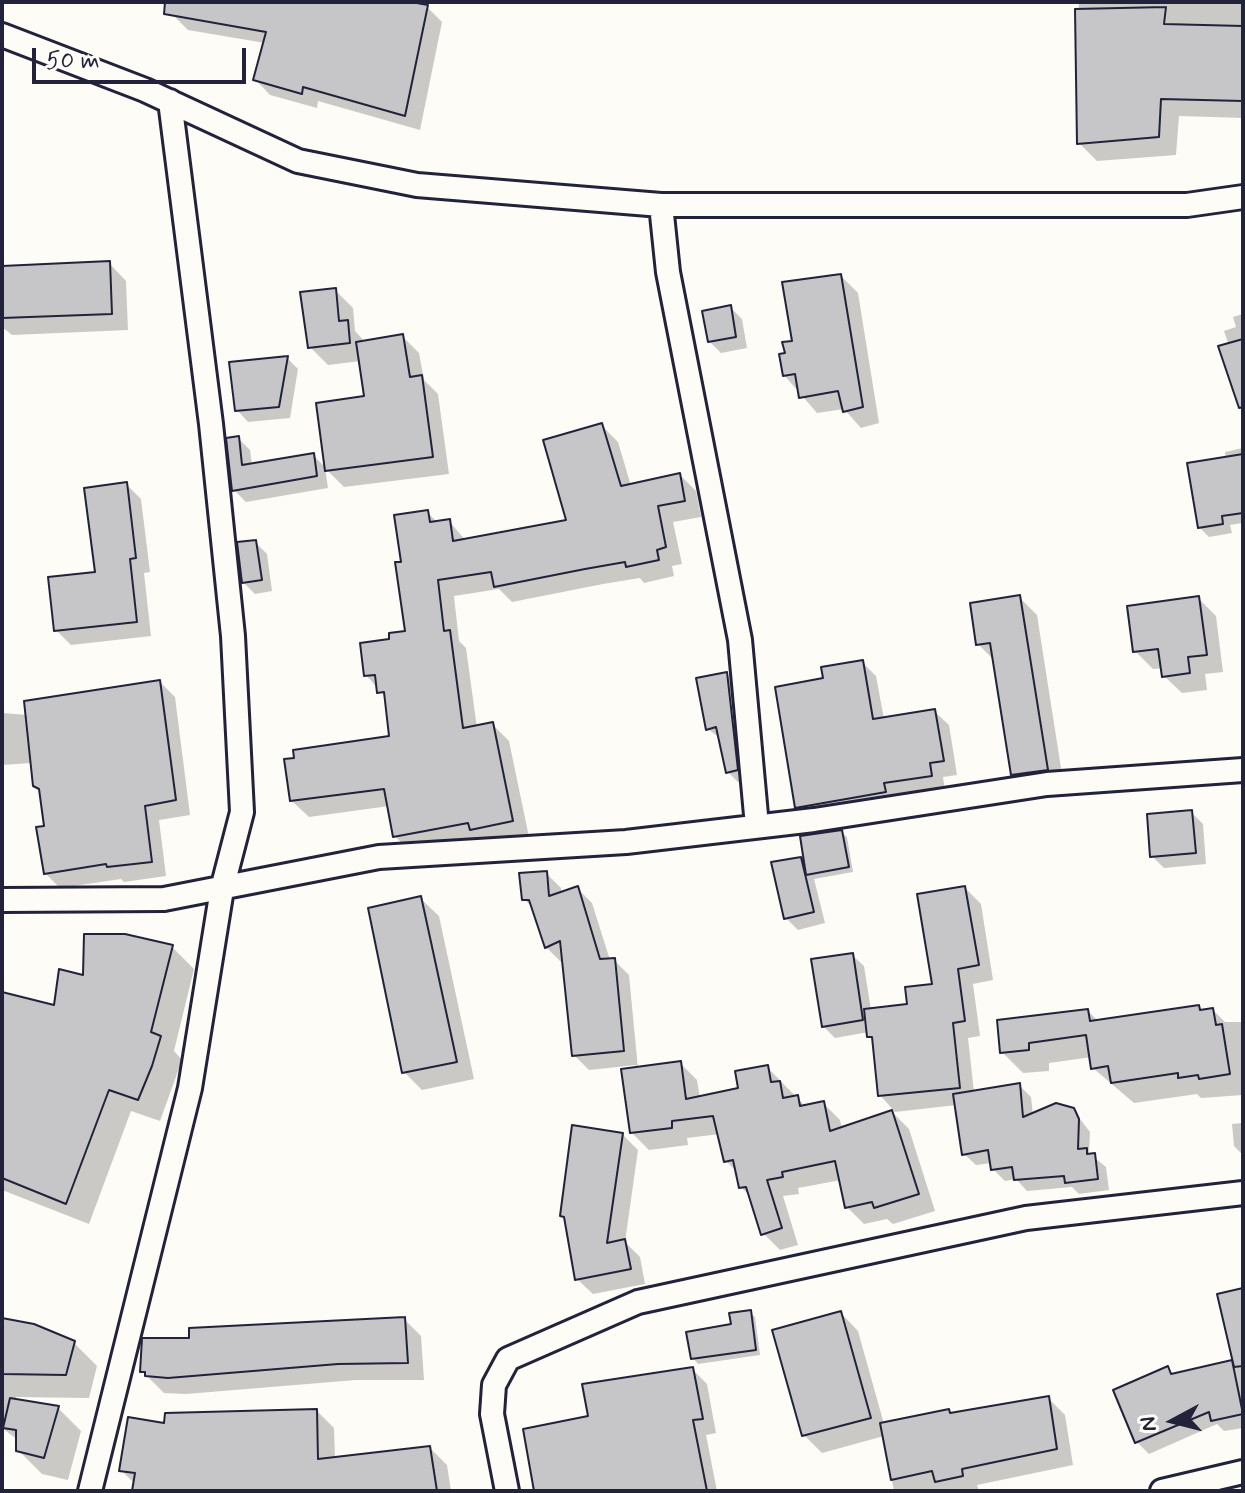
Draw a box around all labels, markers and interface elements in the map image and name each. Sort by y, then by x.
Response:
scale bar [36,32,250,82]
text: 50 m [46,46,100,77]
north arrow [1133,1381,1213,1461]
text: N [1134,1415,1164,1433]

